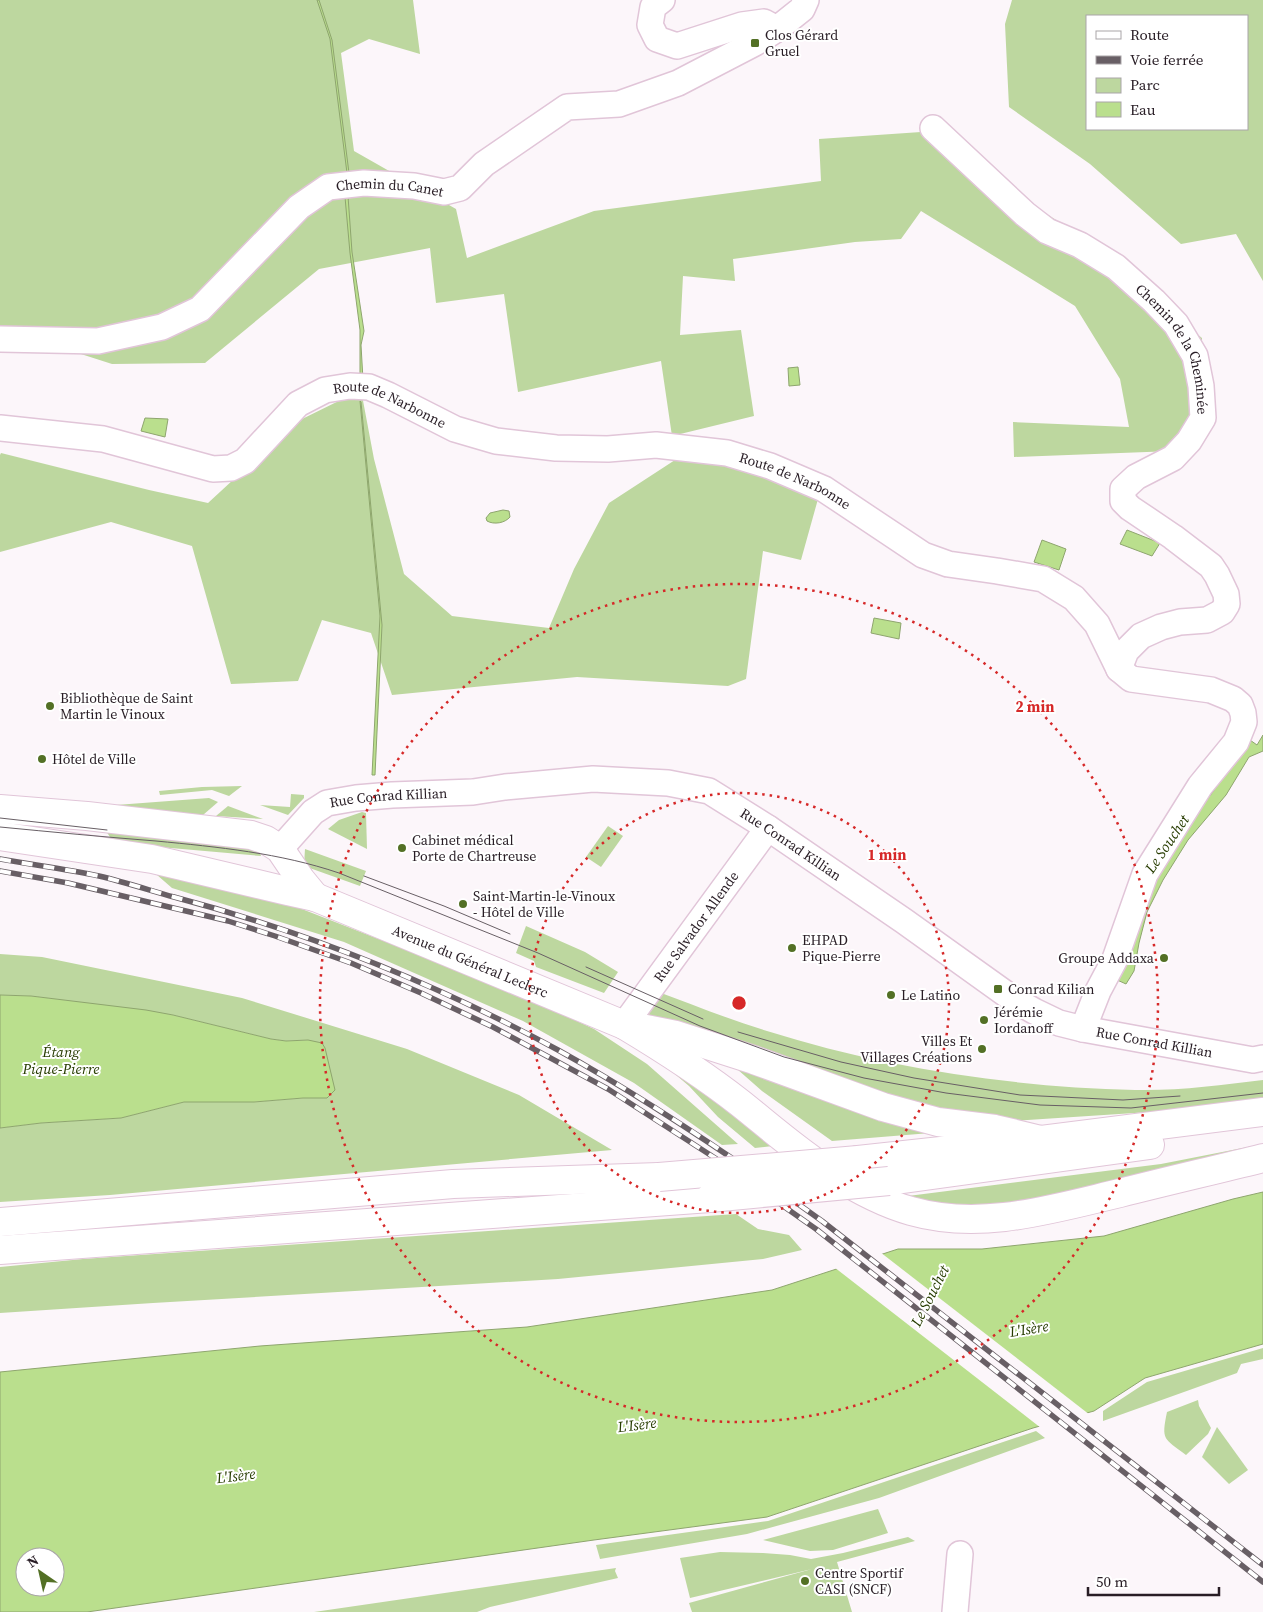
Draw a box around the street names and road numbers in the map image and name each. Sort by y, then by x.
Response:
street label: Chemin du Canet [335,173,446,202]
street label: Chemin de la Cheminée [1131,279,1213,415]
street label: Route de Narbonne [331,376,450,433]
street label: Route de Narbonne [737,447,855,514]
street label: Rue Conrad Killian [328,783,448,812]
street label: Rue Conrad Killian [736,803,846,886]
street label: Rue Salvador Allende [649,867,743,986]
street label: Avenue du Général Leclerc [389,920,551,1003]
street label: Rue Conrad Killian [1094,1022,1215,1063]

